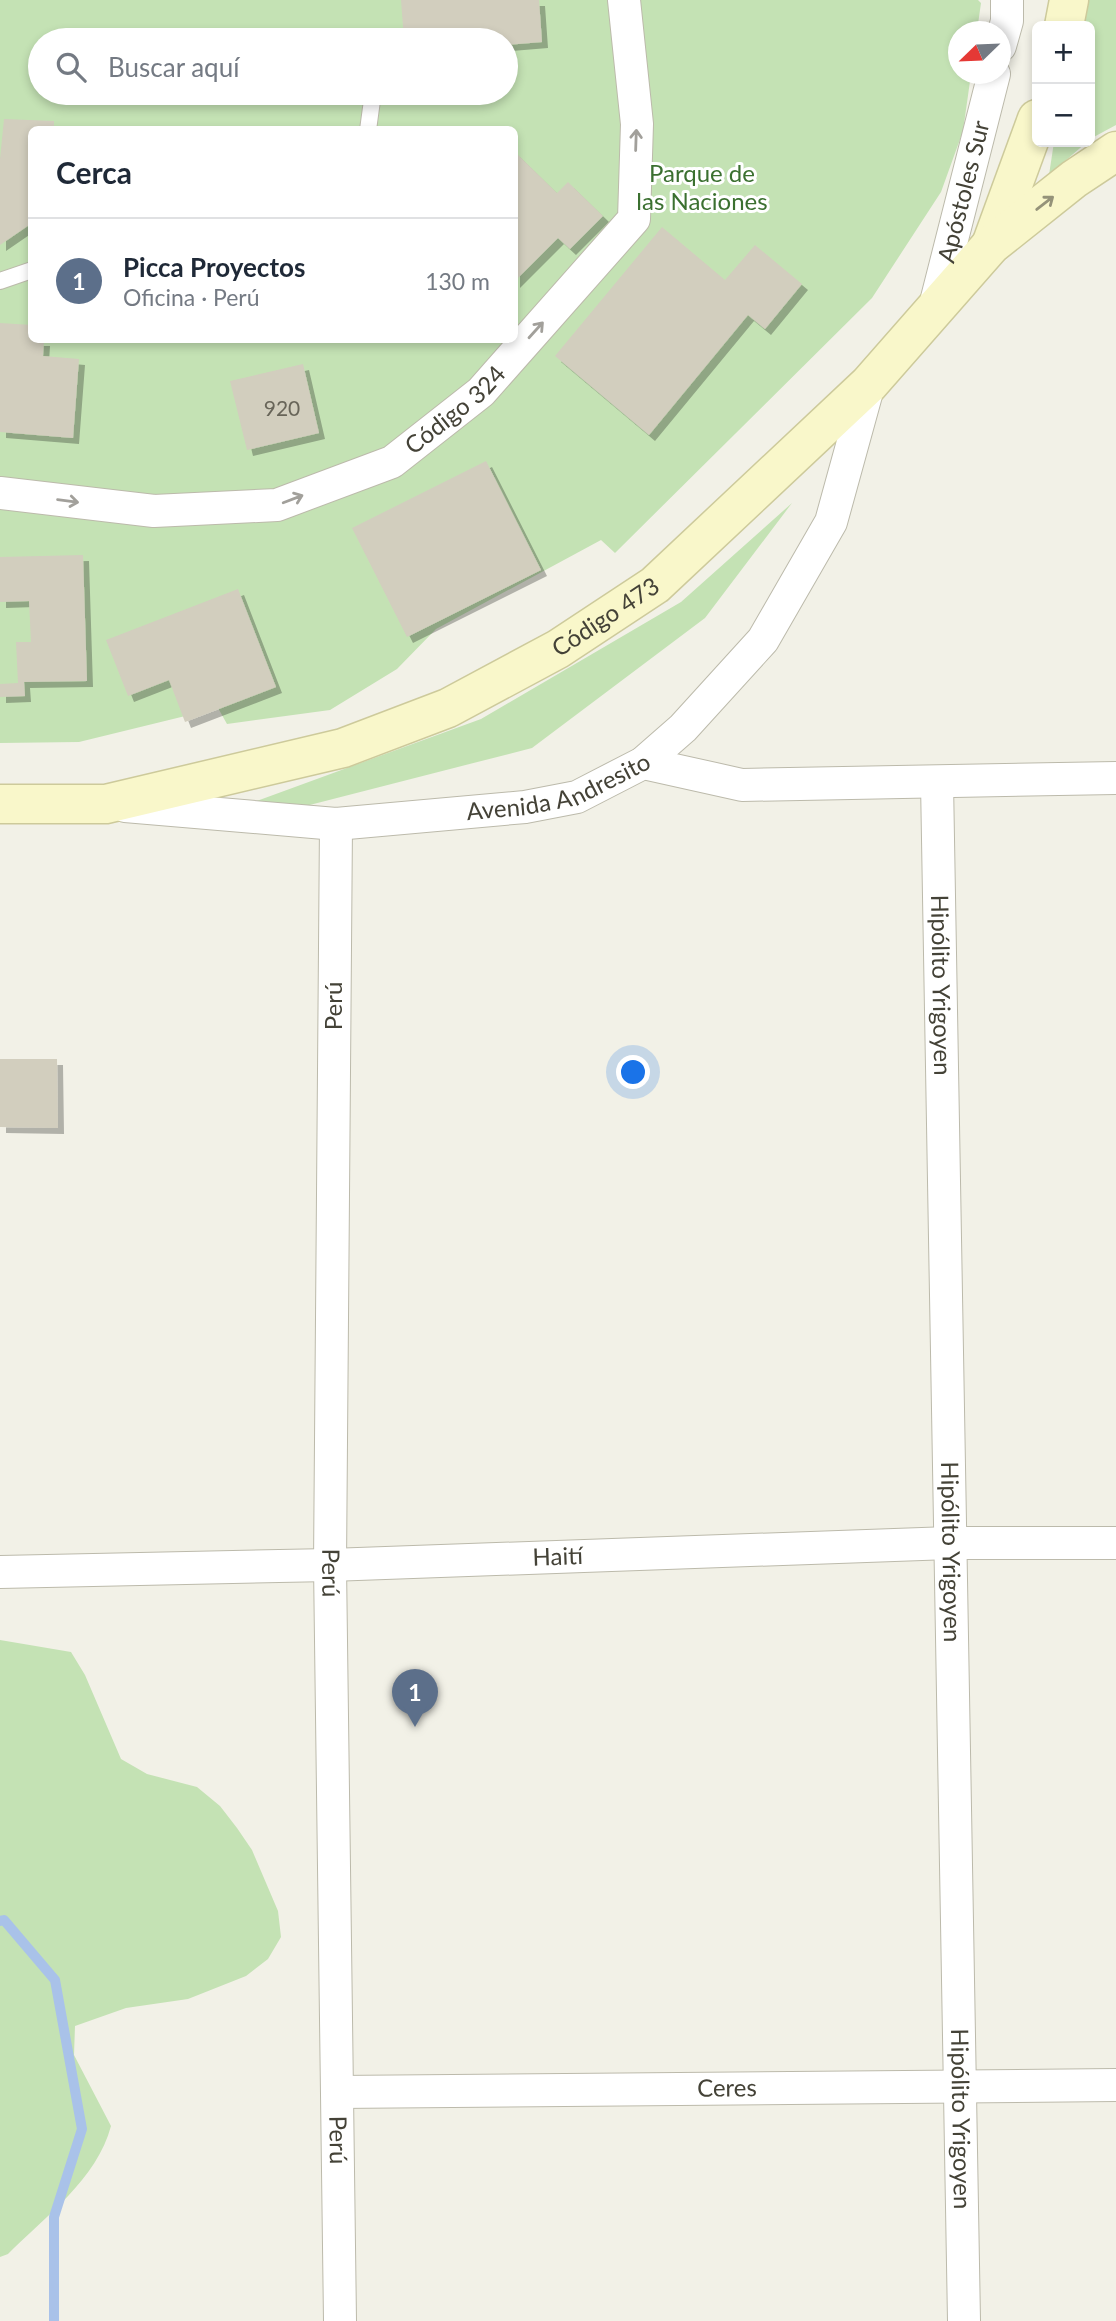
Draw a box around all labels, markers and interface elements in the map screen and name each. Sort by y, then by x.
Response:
north arrow [948,21,1011,84]
map controls [1032,21,1095,147]
button: + [1032,21,1095,84]
search box [28,28,518,105]
icon: search [52,48,90,86]
text: Buscar aquí [108,51,239,83]
button: − [1032,84,1095,147]
street label: Apóstoles Sur [931,117,995,266]
one-way arrow [630,129,643,152]
text: Cerca [56,154,132,190]
park label: Parque de las Naciones [636,158,768,215]
one-way arrow [1035,195,1053,210]
text: Picca Proyectos [123,251,305,283]
text: 1 [72,267,86,295]
text: 130 m [425,267,490,295]
text: Oficina · Perú [123,283,260,311]
one-way arrow [528,321,544,339]
street label: Código 324 [398,359,511,459]
house number: 920 [264,395,300,420]
one-way arrow [282,492,304,504]
one-way arrow [56,494,79,507]
street label: Código 473 [546,570,664,662]
street label: Avenida Andresito [465,746,655,825]
street label: Hipólito Yrigoyen [926,894,958,1076]
street label: Perú [318,982,347,1030]
your location [616,1055,650,1089]
street label: Hipólito Yrigoyen [936,1461,968,1643]
street label: Haití [532,1540,585,1571]
street label: Perú [317,1549,346,1597]
pin: 1 [392,1669,438,1727]
street label: Hipólito Yrigoyen [946,2028,978,2209]
street label: Ceres [697,2072,757,2102]
street label: Perú [324,2115,354,2164]

